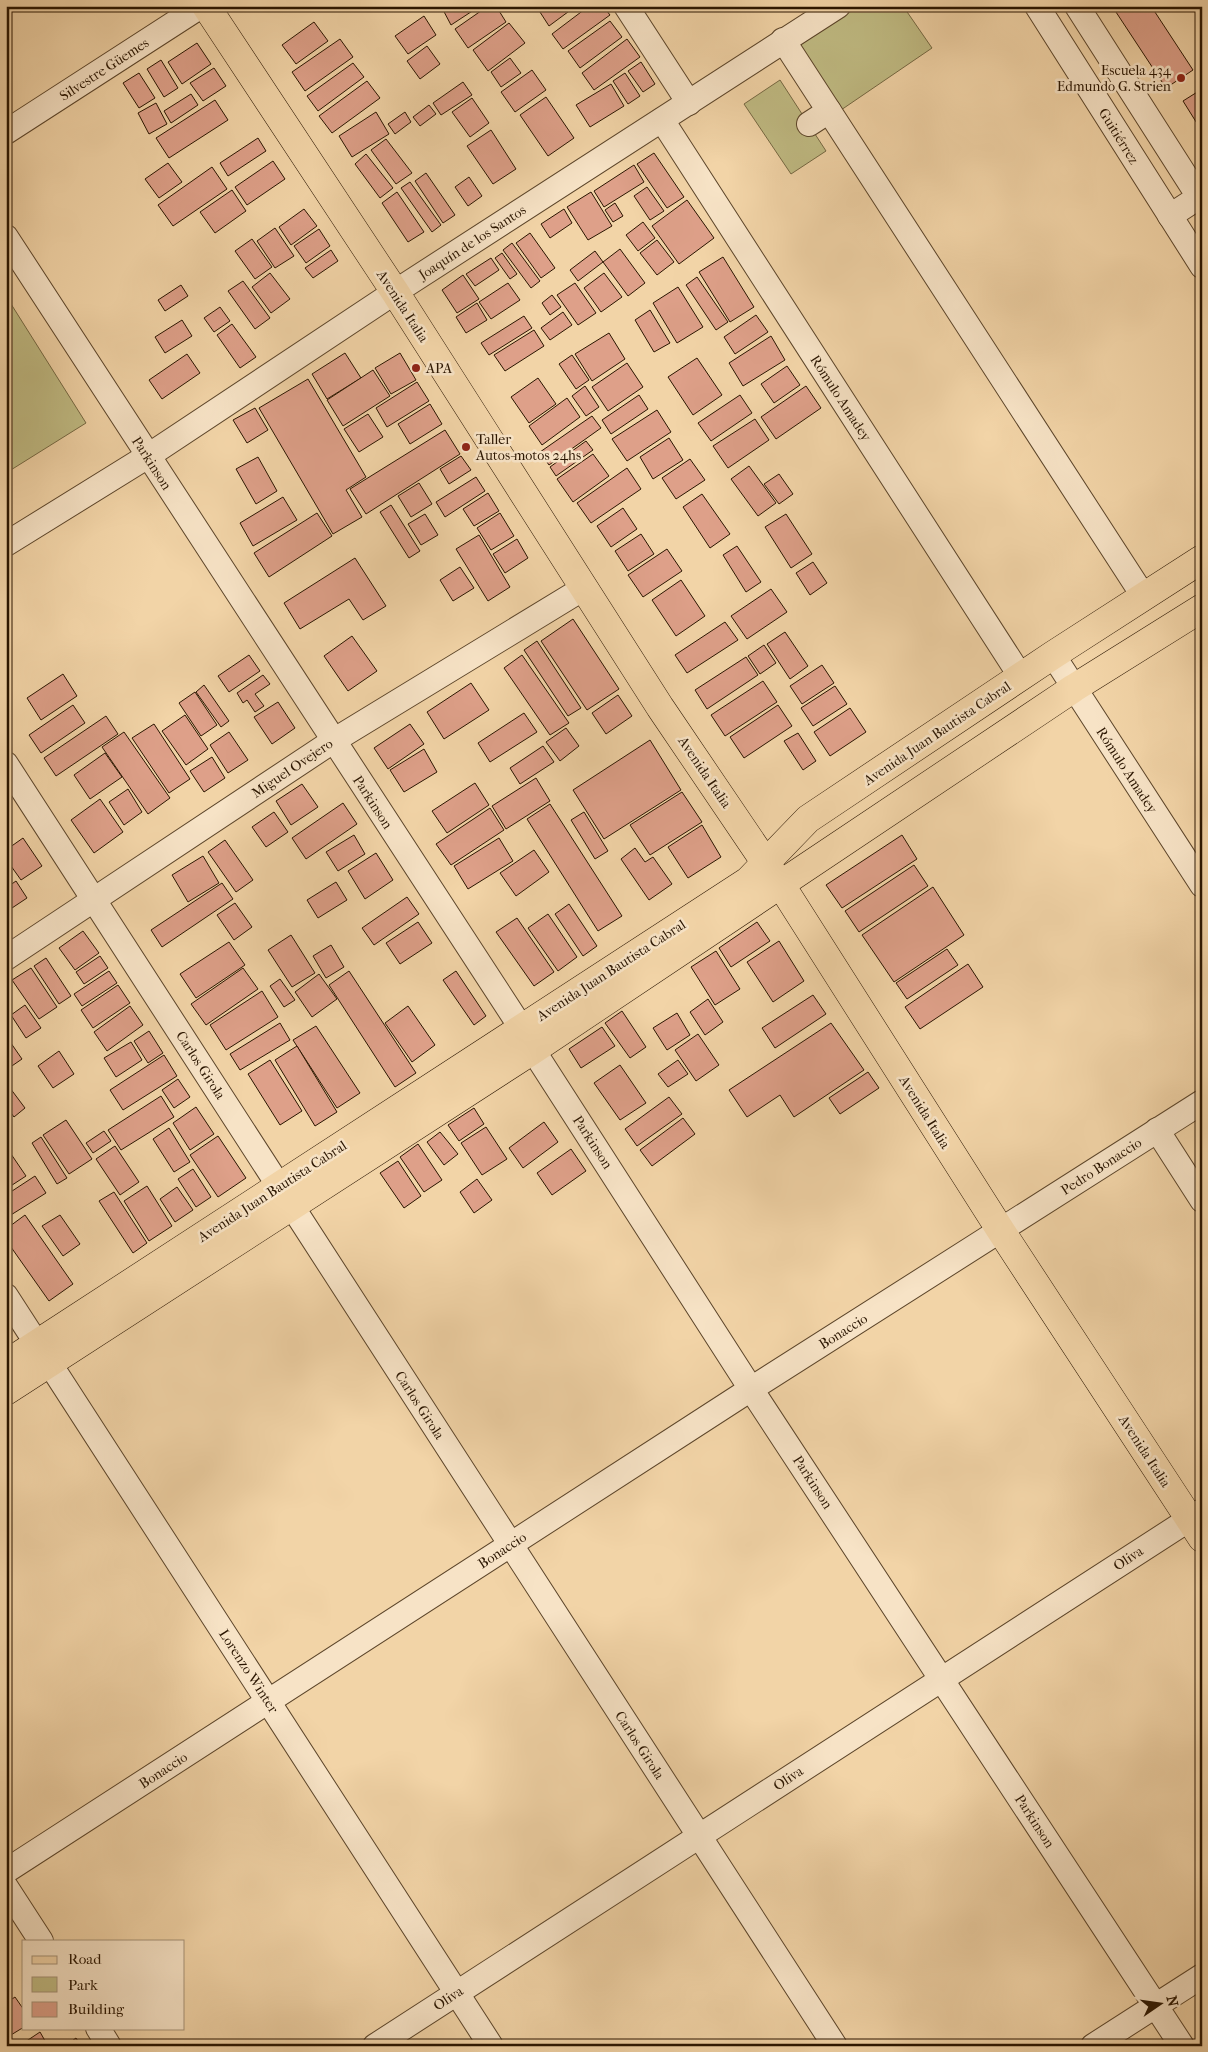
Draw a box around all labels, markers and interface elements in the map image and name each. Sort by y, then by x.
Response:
street label: Silvestre Güemes [56,34,152,105]
place label: Escuela 434 Edmundo G. Strien [1057,62,1172,95]
marker: Escuela 434 Edmundo G. Strien [1175,72,1187,84]
street label: Guitiérrez [1095,105,1142,167]
street label: Joaquín de los Santos [415,201,529,284]
street label: Avenida Italia [372,266,433,346]
street label: Rómulo Amadey [806,352,875,445]
place label: APA [425,360,453,377]
marker: APA [410,362,422,374]
place label: Taller Autos-motos 24hs [475,431,581,464]
street label: Parkinson [128,433,175,493]
marker: Taller Autos-motos 24hs [460,441,472,453]
street label: Avenida Juan Bautista Cabral [860,678,1014,790]
street label: Rómulo Amadey [1092,724,1161,817]
street label: Avenida Italia [674,732,735,812]
street label: Miguel Ovejero [248,735,336,802]
street label: Parkinson [349,772,396,832]
street label: Avenida Juan Bautista Cabral [533,916,689,1025]
street label: Carlos Girola [172,1028,229,1103]
street label: Avenida Italia [895,1072,954,1152]
street label: Parkinson [569,1112,616,1172]
street label: Pedro Bonaccio [1058,1134,1145,1199]
street label: Avenida Juan Bautista Cabral [194,1137,350,1246]
street label: Bonaccio [816,1310,871,1353]
street label: Carlos Girola [391,1368,448,1443]
street label: Avenida Italia [1114,1411,1175,1491]
street label: Parkinson [789,1452,836,1512]
street label: Bonaccio [475,1529,530,1572]
street label: Oliva [1110,1542,1147,1574]
street label: Lorenzo Winter [215,1626,282,1716]
street label: Carlos Girola [611,1708,668,1783]
street label: Bonaccio [136,1749,191,1792]
street label: Oliva [770,1762,807,1794]
street label: Parkinson [1011,1791,1058,1851]
legend [22,1940,185,2030]
text: Road [68,1950,102,1968]
text: Park [68,1976,98,1994]
north arrow [1136,1980,1186,2030]
street label: Oliva [430,1982,467,2014]
text: N [1163,1994,1182,2009]
text: Building [68,2000,125,2018]

